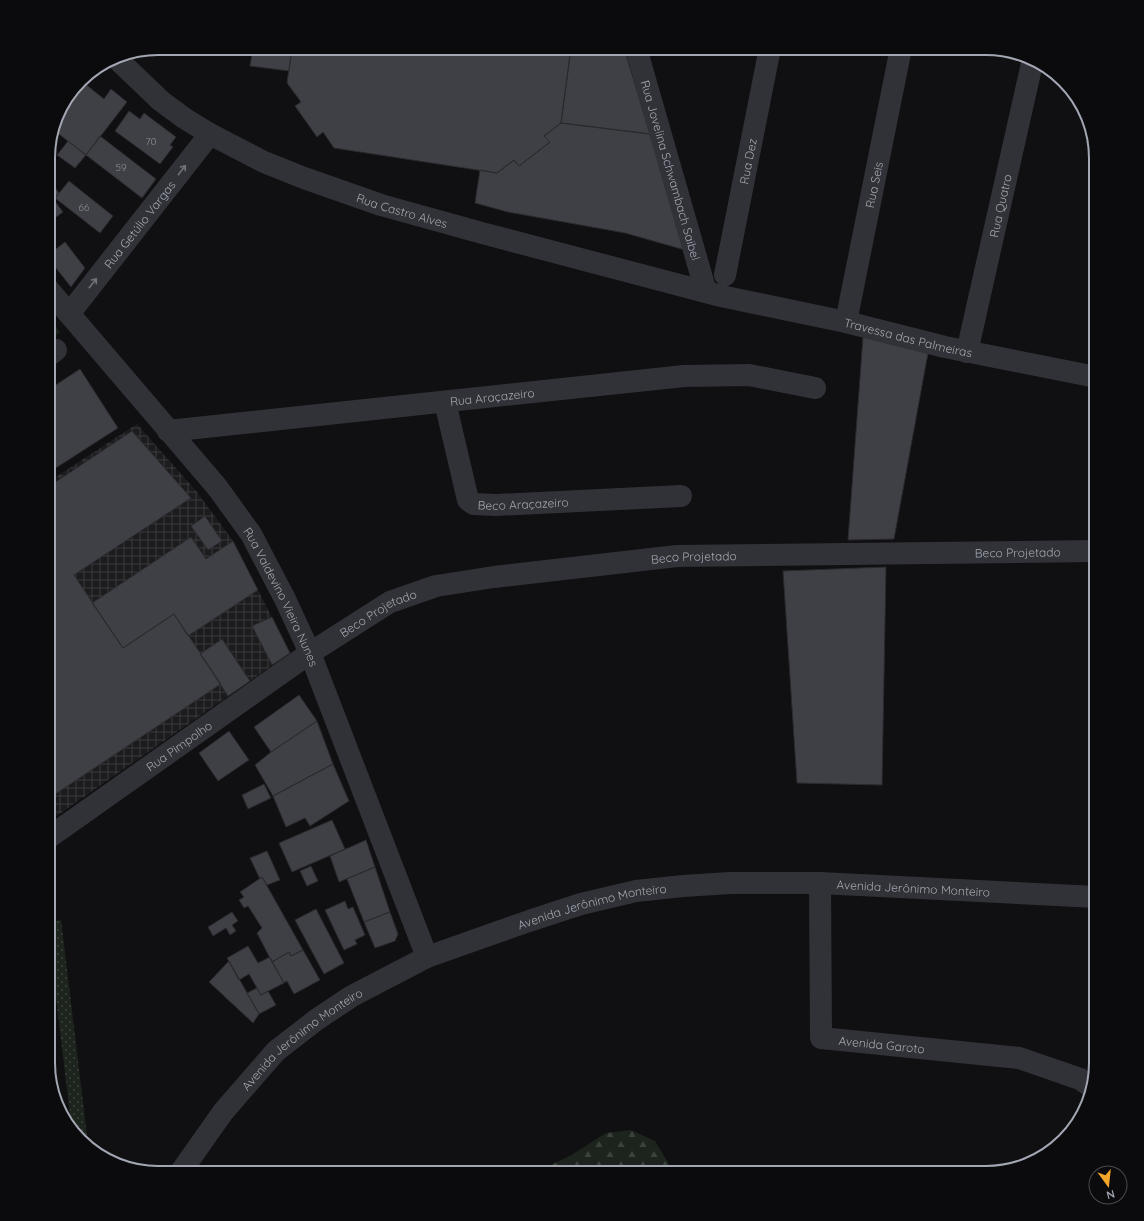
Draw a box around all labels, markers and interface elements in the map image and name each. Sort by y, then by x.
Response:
street label: Rua Jovelina Schwambach Saibel [638,78,704,262]
house number: 70 [145,135,157,148]
street label: Rua Dez [736,137,759,186]
street label: Rua Seis [862,160,886,209]
house number: 59 [115,161,127,174]
one-way arrow [177,164,186,175]
street label: Rua Quatro [986,173,1014,239]
street label: Rua Getúlio Vargas [100,177,178,271]
street label: Rua Castro Alves [355,190,450,231]
house number: 66 [79,201,90,214]
one-way arrow [89,278,97,289]
street label: Travessa das Palmeiras [843,314,974,360]
street label: Rua Araçazeiro [449,384,535,408]
street label: Beco Araçazeiro [477,494,569,513]
street label: Rua Valdevino Vieira Nunes [241,524,322,669]
street label: Beco Projetado [975,544,1061,560]
street label: Beco Projetado [650,548,737,566]
street label: Beco Projetado [337,586,418,640]
street label: Rua Pimpolho [143,717,215,774]
street label: Avenida Jerônimo Monteiro [836,876,990,899]
street label: Avenida Jerônimo Monteiro [515,880,667,932]
street label: Avenida Jerônimo Monteiro [238,985,365,1093]
street label: Avenida Garoto [838,1032,925,1056]
north arrow [1088,1165,1128,1205]
text: N [1105,1187,1116,1202]

